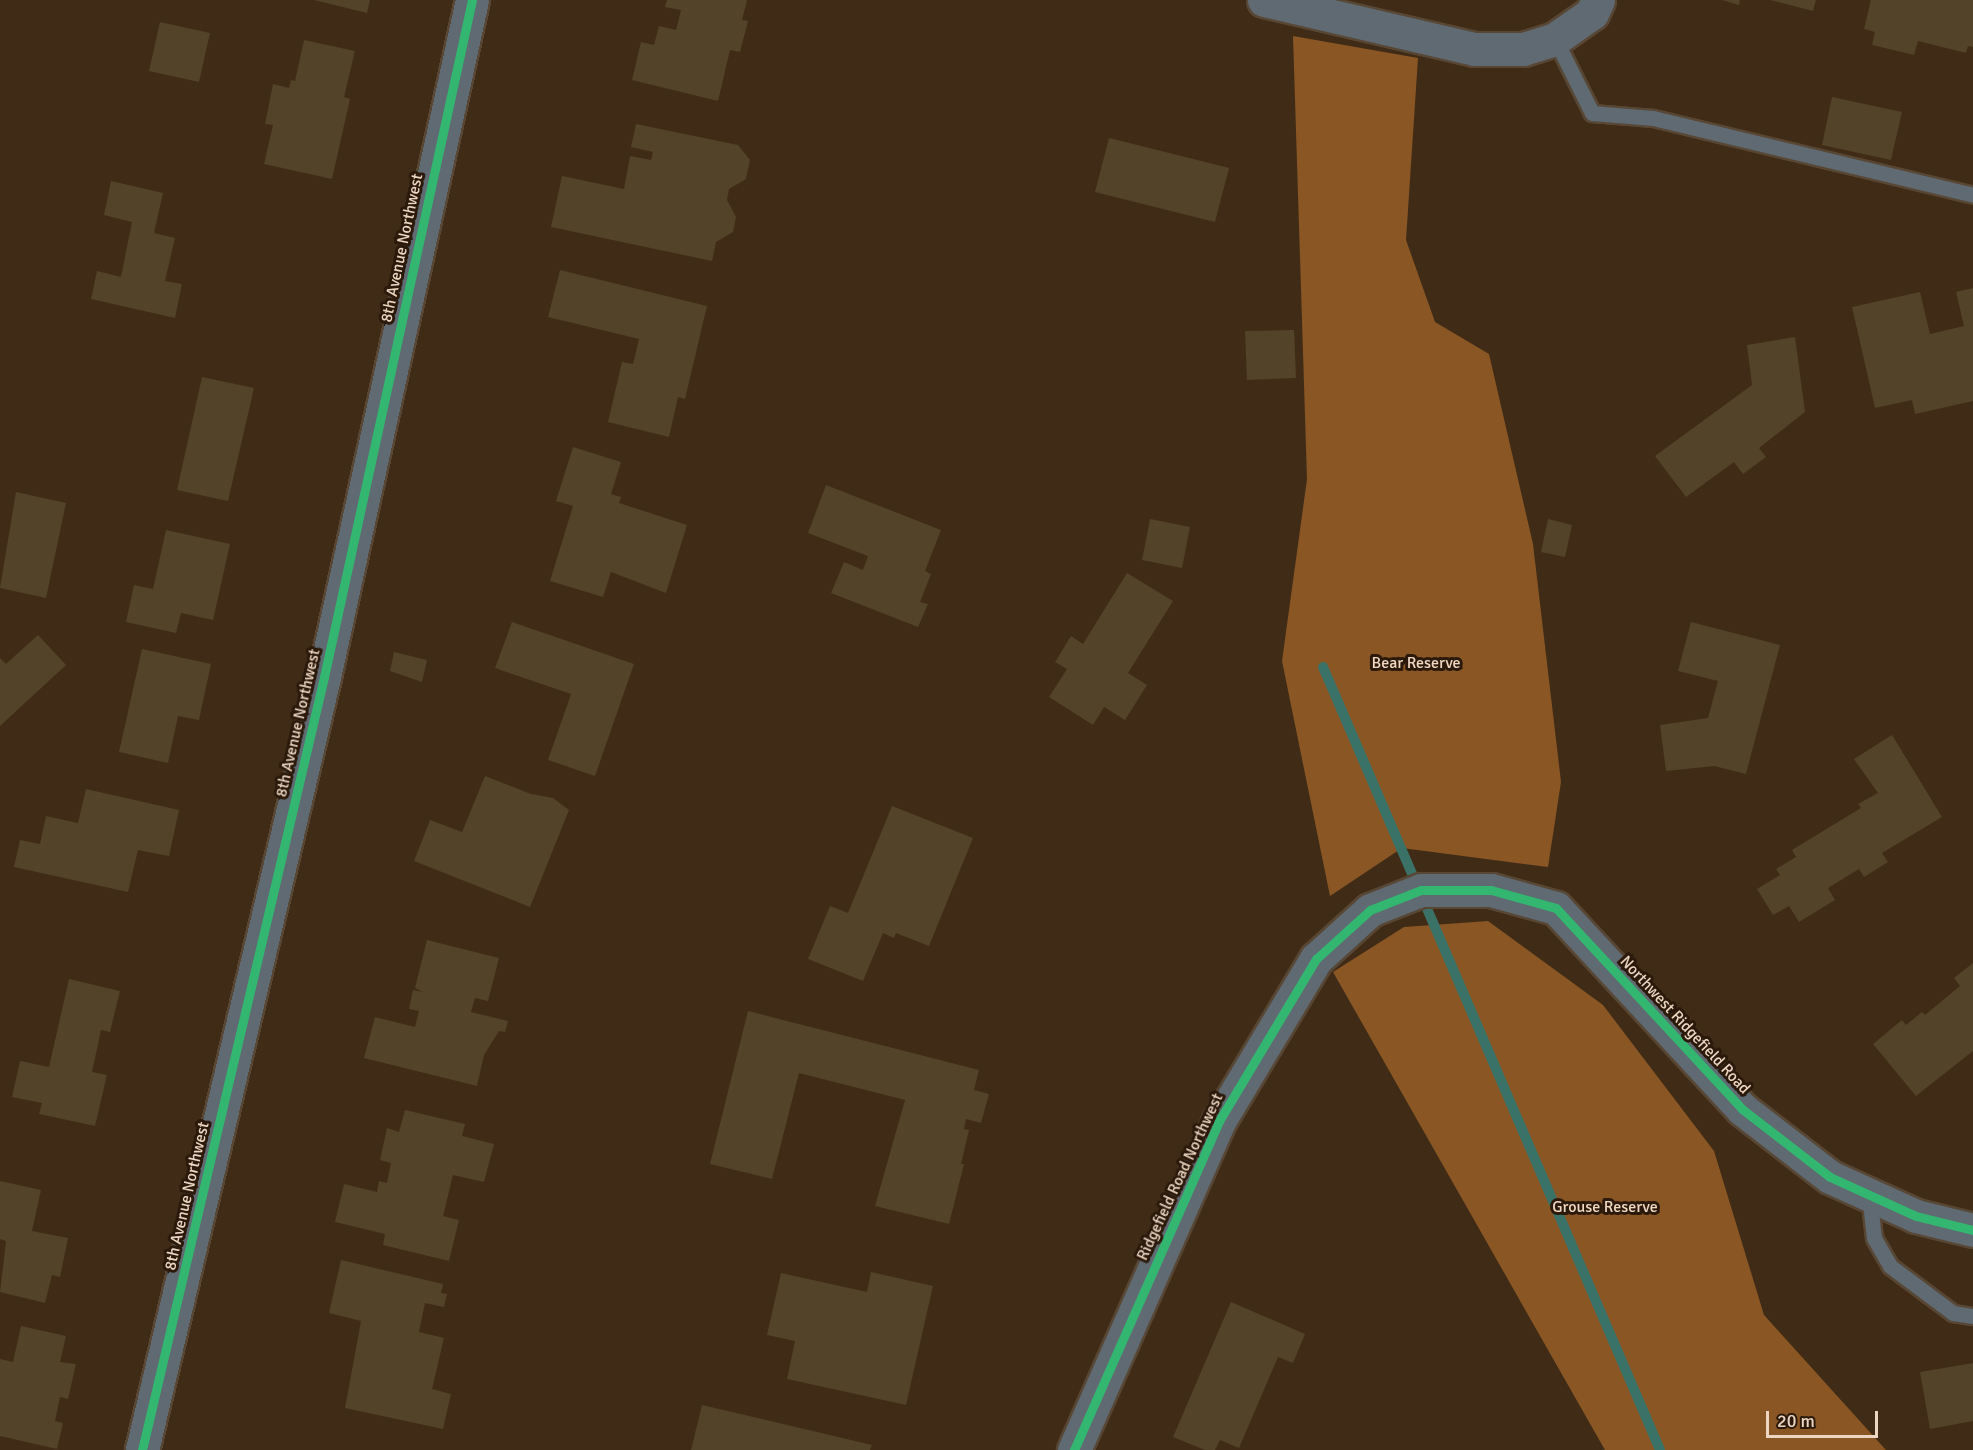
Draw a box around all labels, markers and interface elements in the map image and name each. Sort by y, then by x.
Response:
street label: 8th Avenue Northwest [377,172,427,324]
street label: 8th Avenue Northwest [272,647,324,799]
park label: Bear Reserve [1371,653,1461,673]
street label: Northwest Ridgefield Road [1616,952,1754,1098]
street label: Ridgefield Road Northwest [1133,1090,1227,1264]
street label: 8th Avenue Northwest [161,1120,213,1272]
park label: Grouse Reserve [1552,1197,1658,1217]
scale bar [1769,1399,1882,1437]
text: 20 m [1777,1410,1815,1432]

